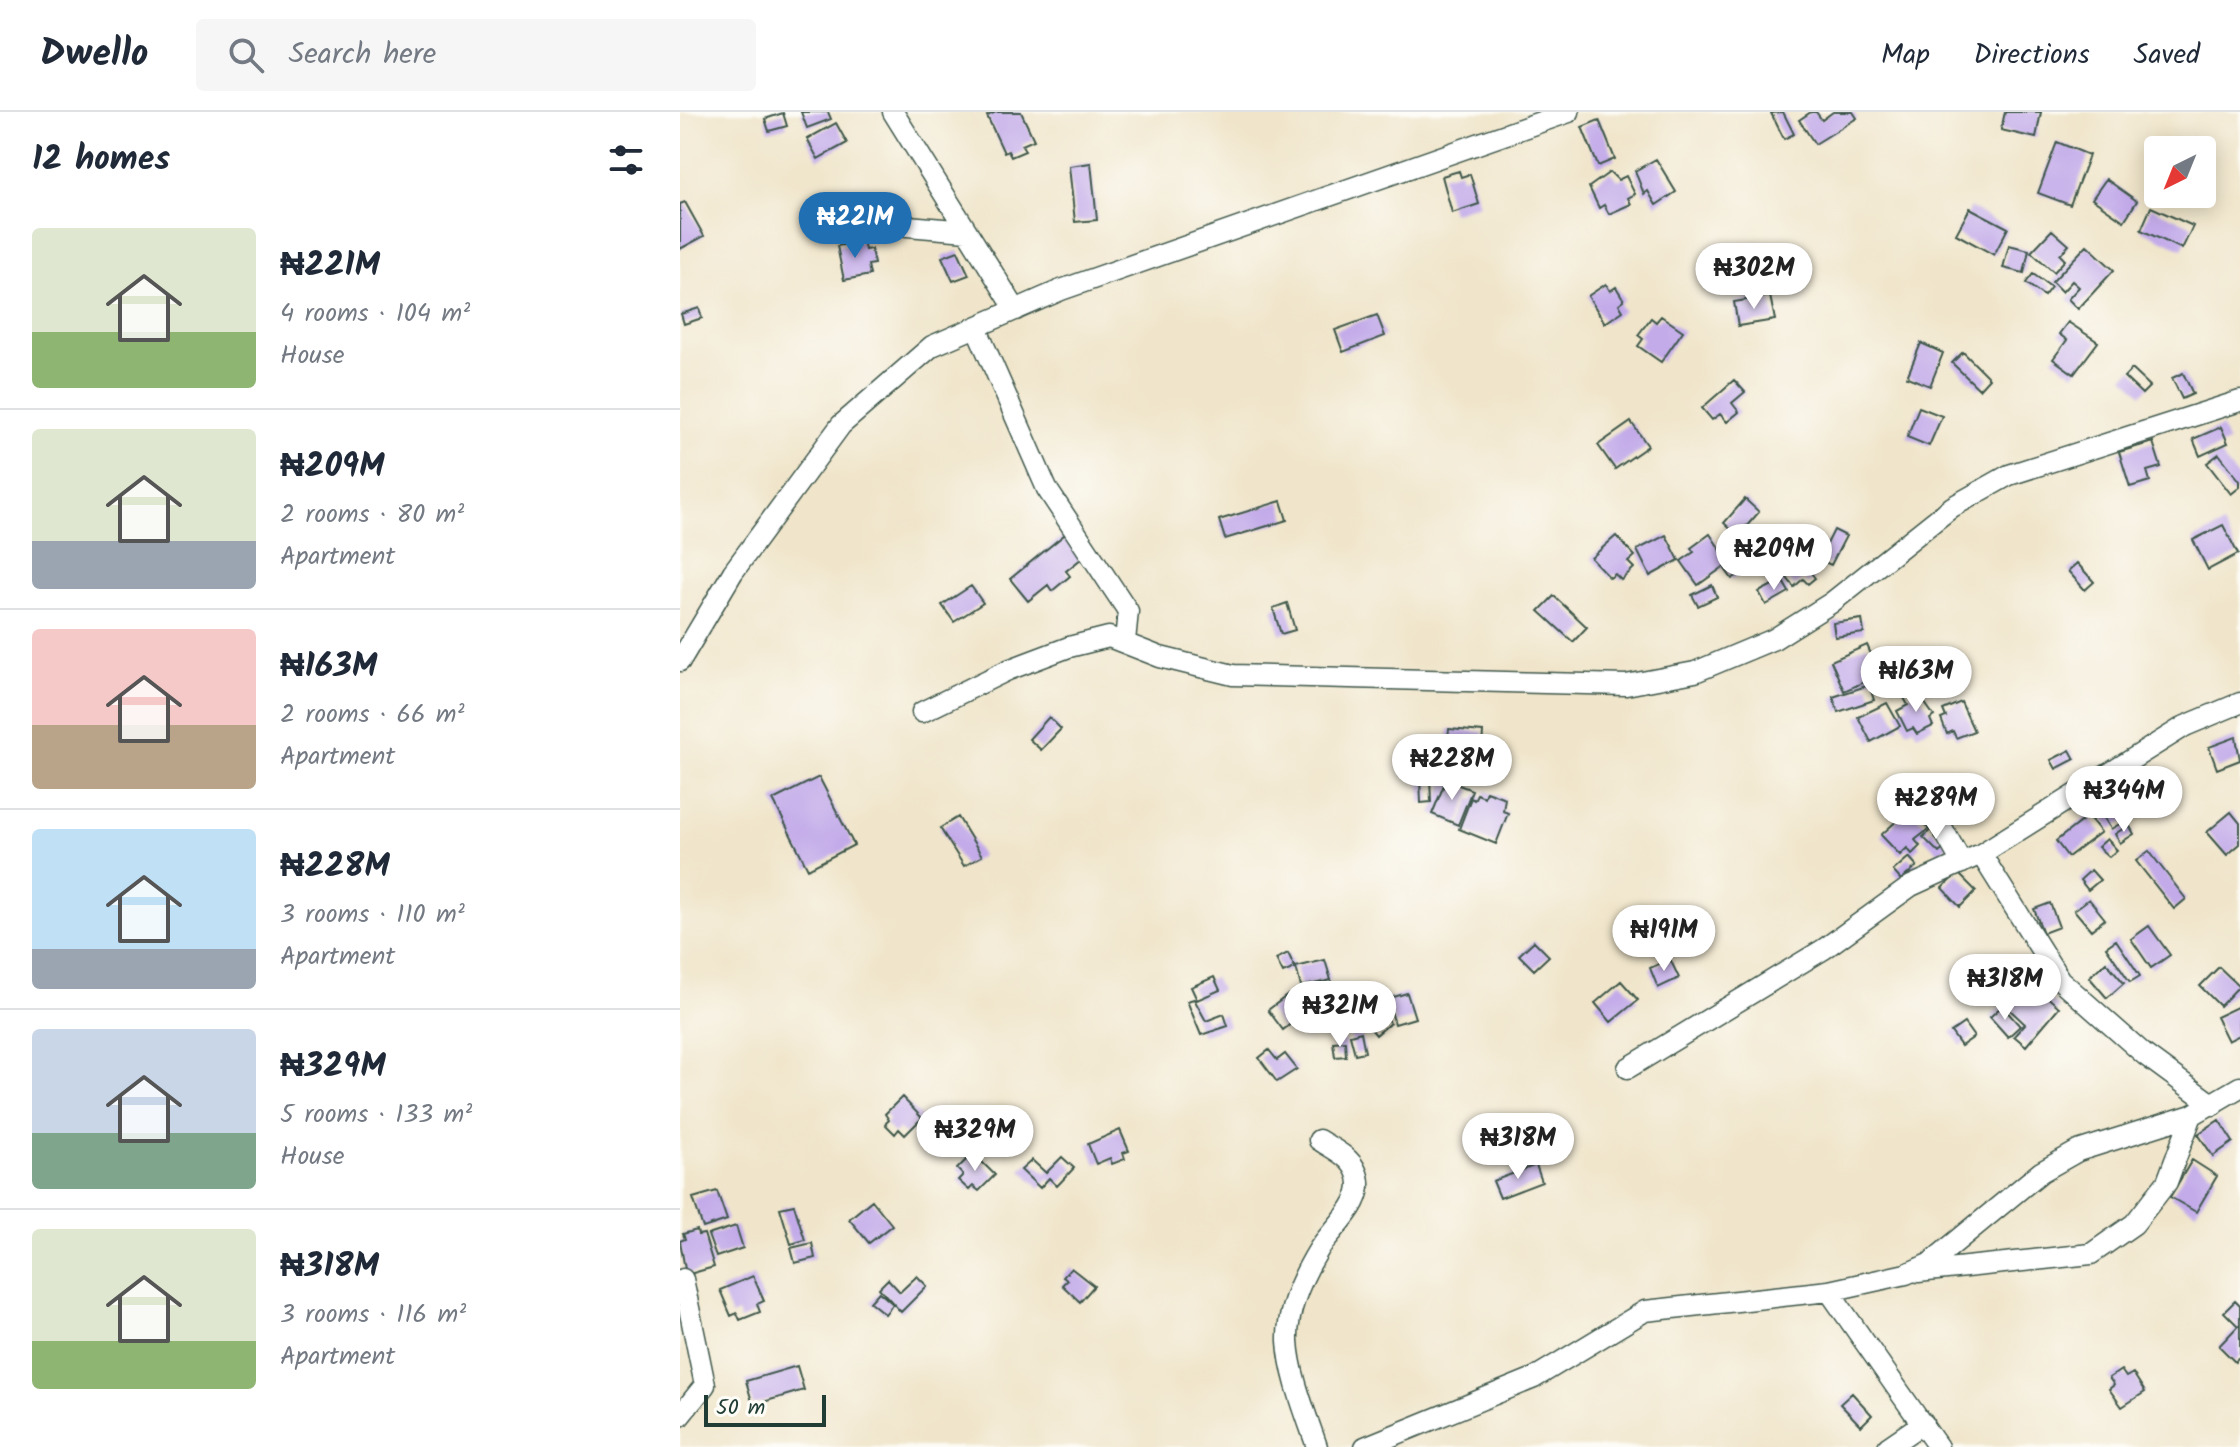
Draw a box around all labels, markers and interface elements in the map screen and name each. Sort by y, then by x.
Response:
search box [196,19,756,91]
text: Dwello [40,25,148,85]
text: Search here [288,31,436,79]
icon: search [224,33,268,77]
text: Map [1881,33,1930,78]
text: Directions [1974,33,2090,78]
text: Saved [2134,33,2200,78]
text: 12 homes [32,133,170,187]
north arrow [2144,136,2216,208]
map controls [2144,136,2216,208]
icon: filters [604,138,648,182]
pin: ₦221M [799,192,911,260]
text: ₦221M [817,197,893,239]
text: ₦221M [280,239,380,293]
pin: ₦302M [1698,243,1810,311]
text: ₦302M [1713,248,1795,290]
icon: home [96,260,192,356]
text: 4 rooms · 104 m² [280,293,470,335]
text: House [280,335,344,377]
text: ₦209M [280,440,385,494]
icon: home [96,461,192,557]
text: 2 rooms · 80 m² [280,494,464,536]
pin: ₦209M [1718,524,1830,592]
text: ₦209M [1734,529,1814,571]
text: Apartment [280,536,395,578]
text: ₦163M [280,640,378,694]
pin: ₦163M [1860,646,1972,714]
text: ₦163M [1879,651,1953,693]
icon: home [96,661,192,757]
text: 2 rooms · 66 m² [280,694,465,736]
pin: ₦228M [1396,734,1508,802]
text: Apartment [280,736,395,778]
text: ₦228M [1410,739,1494,781]
pin: ₦344M [2068,766,2180,834]
text: ₦344M [2084,771,2165,813]
pin: ₦289M [1880,773,1992,841]
text: ₦289M [1895,778,1977,820]
text: ₦228M [280,840,390,894]
icon: home [96,861,192,957]
text: 3 rooms · 110 m² [280,894,465,936]
pin: ₦191M [1608,905,1720,973]
text: ₦191M [1630,910,1698,952]
text: Apartment [280,936,395,978]
pin: ₦318M [1949,954,2061,1022]
text: ₦318M [1967,959,2043,1001]
pin: ₦321M [1284,981,1396,1049]
text: ₦321M [1302,986,1378,1028]
text: ₦329M [280,1040,386,1094]
icon: home [96,1061,192,1157]
text: 5 rooms · 133 m² [280,1094,472,1136]
pin: ₦329M [919,1105,1031,1173]
text: ₦329M [935,1110,1015,1152]
pin: ₦318M [1462,1113,1574,1181]
text: ₦318M [1480,1118,1556,1160]
text: House [280,1136,344,1178]
text: ₦318M [280,1240,379,1294]
icon: home [96,1261,192,1357]
text: 3 rooms · 116 m² [280,1294,466,1336]
text: Apartment [280,1336,395,1378]
scale bar [704,1391,826,1427]
text: 50 m [716,1391,765,1426]

